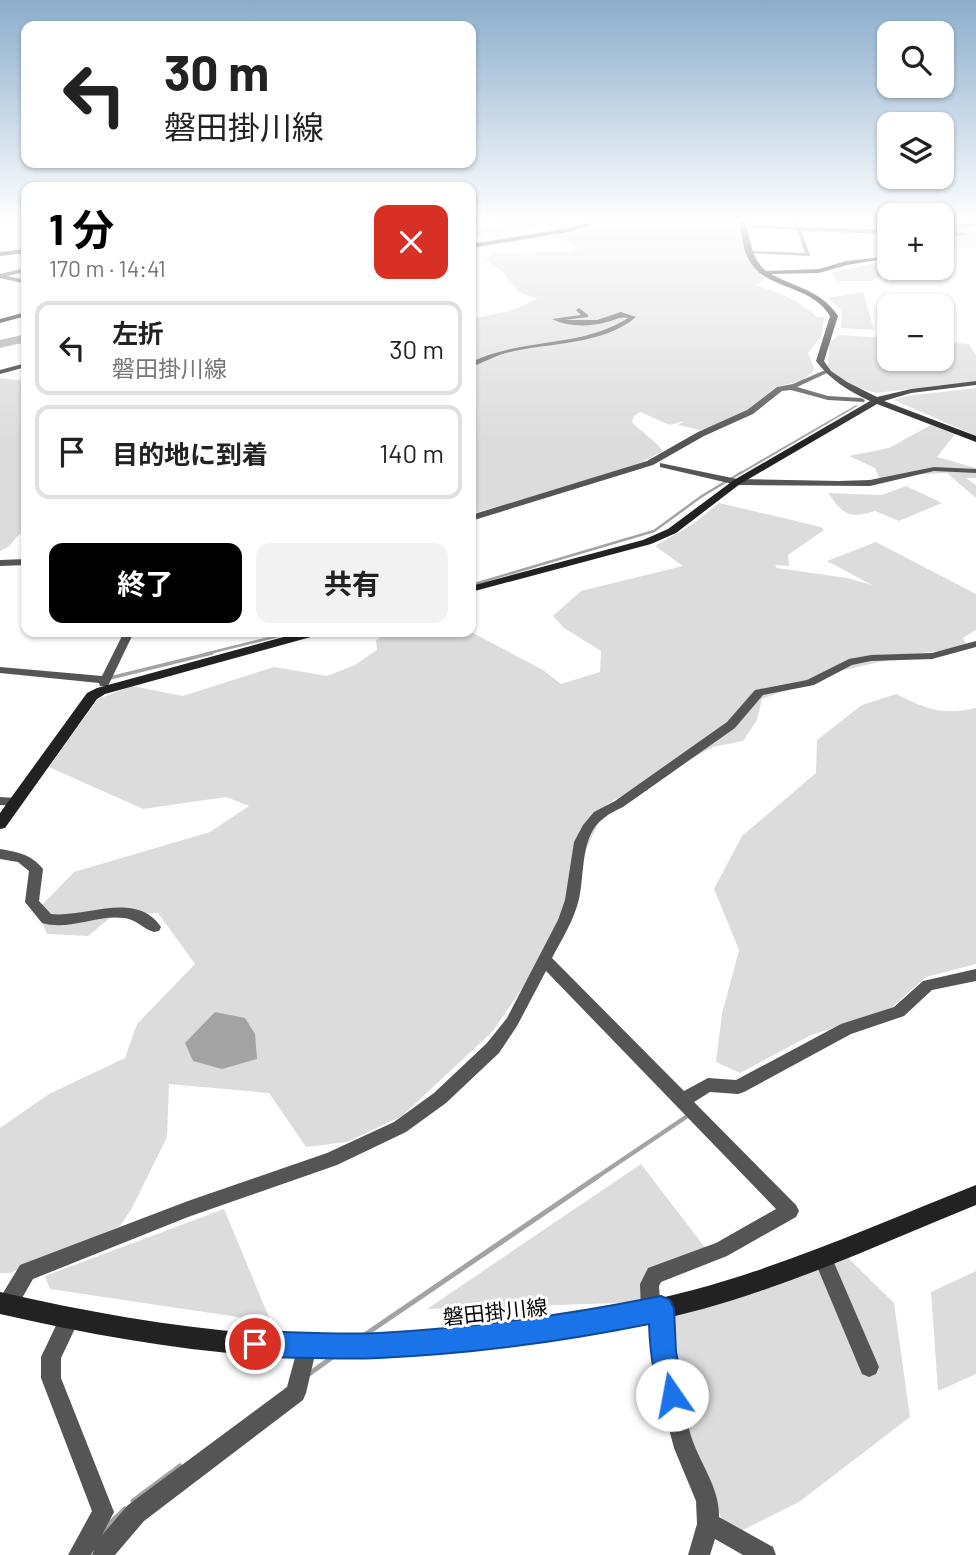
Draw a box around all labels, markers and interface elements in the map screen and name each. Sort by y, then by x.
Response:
map controls [877,21,954,371]
button: search [877,21,954,98]
text: 30 m [164,42,269,101]
icon: left [49,49,140,140]
text: 磐田掛川線 [164,107,324,145]
button: layers [877,112,954,189]
text: 1 分 [49,203,114,253]
button: + [877,203,954,280]
button: close [374,205,448,279]
text: 170 m · 14:41 [49,254,166,282]
button: − [877,294,954,371]
text: 左折 [112,317,164,348]
icon: left [53,329,91,367]
text: 30 m [389,333,444,364]
text: 磐田掛川線 [112,354,227,382]
icon: arrive [53,433,91,471]
text: 140 m [379,437,444,468]
text: 目的地に到着 [112,438,268,469]
button: 終了 [49,543,242,623]
button: 共有 [256,543,448,623]
street label: 磐田掛川線 [441,1293,549,1329]
pin [225,1314,285,1374]
icon: arrive [236,1325,274,1363]
position arrow [635,1358,709,1432]

